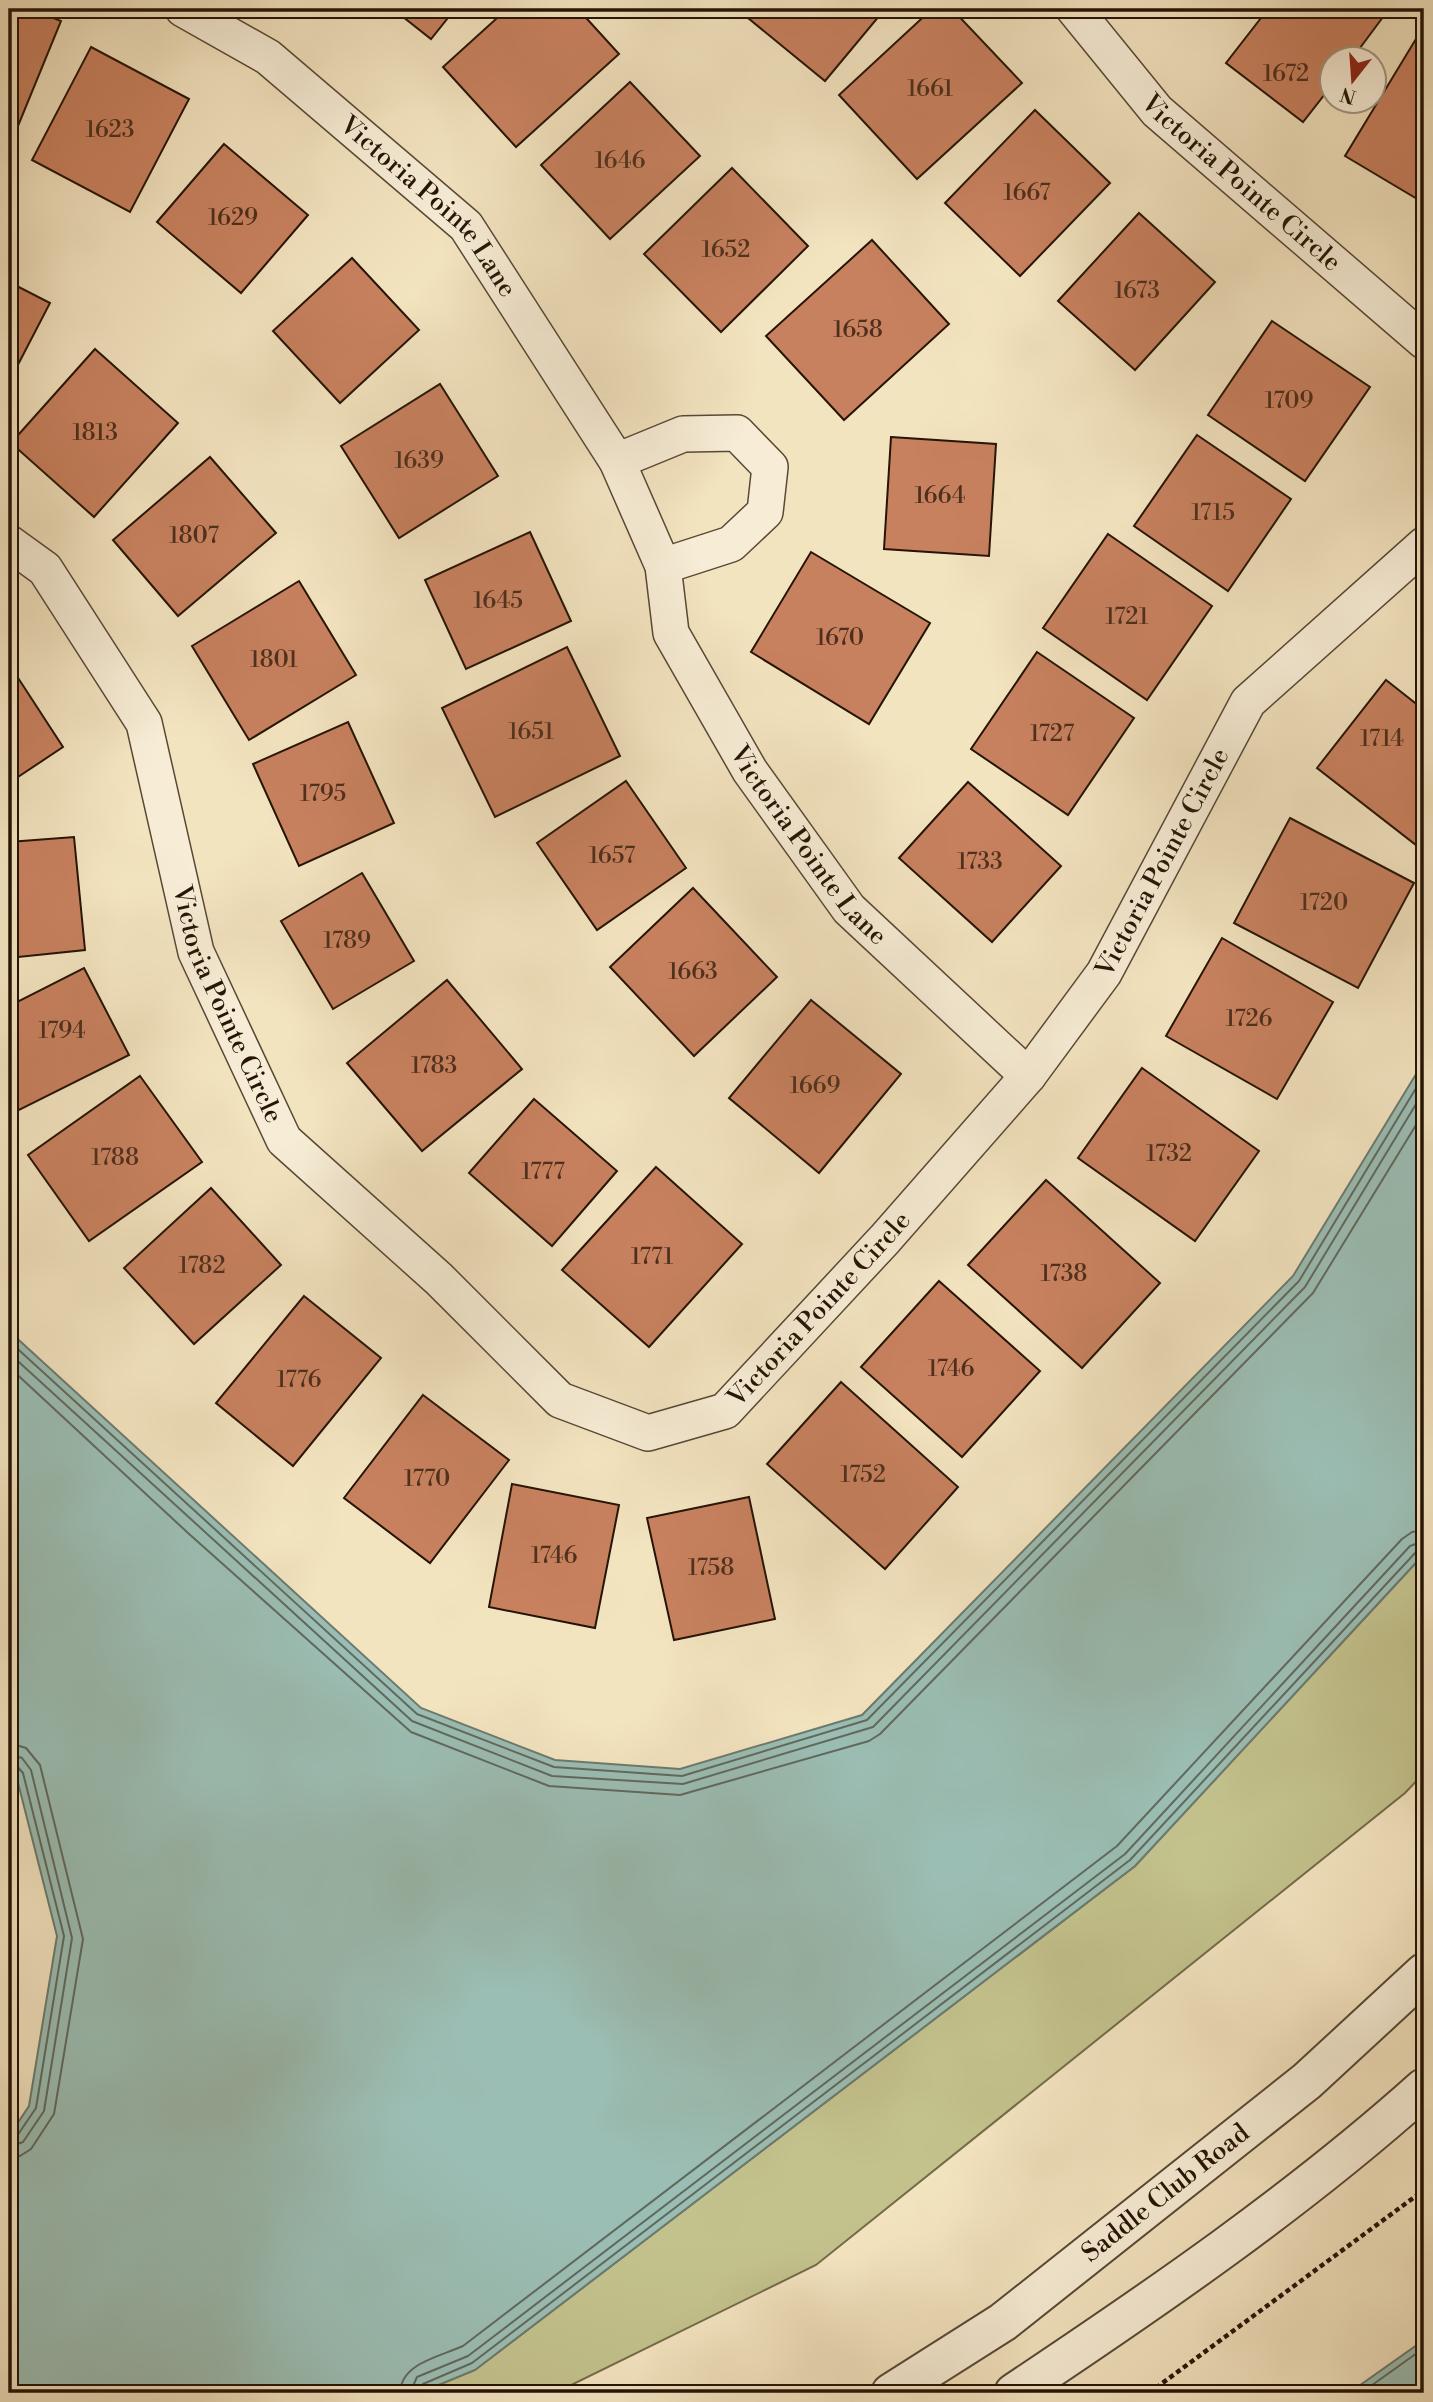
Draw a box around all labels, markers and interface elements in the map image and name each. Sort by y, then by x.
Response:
north arrow [1318,46,1388,116]
house number: 1672 [1263,60,1309,88]
house number: 1661 [907,75,953,103]
text: N [1338,82,1359,109]
street label: Victoria Pointe Circle [1133,87,1348,278]
street label: Victoria Pointe Lane [332,109,523,303]
house number: 1623 [86,116,134,144]
house number: 1646 [594,147,646,175]
house number: 1667 [1003,179,1051,207]
house number: 1629 [208,204,258,232]
house number: 1652 [702,236,750,264]
house number: 1673 [1114,277,1160,305]
house number: 1658 [833,316,883,344]
house number: 1709 [1265,387,1314,415]
house number: 1813 [72,419,118,447]
house number: 1639 [394,447,444,475]
house number: 1664 [914,482,966,510]
house number: 1715 [1191,499,1235,527]
house number: 1807 [169,522,219,550]
house number: 1645 [473,587,523,615]
house number: 1721 [1105,603,1149,631]
house number: 1670 [816,624,864,652]
house number: 1801 [250,646,298,674]
house number: 1651 [508,718,554,746]
house number: 1727 [1030,720,1075,748]
house number: 1714 [1360,725,1404,753]
street label: Victoria Pointe Lane [722,739,894,952]
street label: Victoria Pointe Circle [1088,743,1237,983]
house number: 1795 [300,780,346,808]
house number: 1657 [589,842,636,870]
house number: 1733 [957,848,1003,876]
street label: Victoria Pointe Circle [165,882,290,1128]
house number: 1720 [1300,889,1348,917]
house number: 1789 [323,927,371,955]
house number: 1663 [668,958,718,986]
house number: 1726 [1225,1005,1273,1033]
house number: 1794 [38,1017,86,1045]
house number: 1783 [411,1052,457,1080]
house number: 1669 [790,1072,841,1100]
house number: 1732 [1146,1140,1192,1168]
house number: 1788 [91,1144,139,1172]
house number: 1777 [521,1158,565,1186]
street label: Victoria Pointe Circle [720,1205,918,1414]
house number: 1771 [631,1243,673,1271]
house number: 1782 [178,1252,226,1280]
house number: 1738 [1041,1260,1087,1288]
house number: 1746 [928,1355,974,1383]
house number: 1776 [276,1366,322,1394]
house number: 1752 [840,1461,886,1489]
house number: 1770 [404,1465,450,1493]
house number: 1746 [531,1542,577,1570]
house number: 1758 [688,1554,734,1582]
street label: Saddle Club Road [1075,2117,1256,2269]

